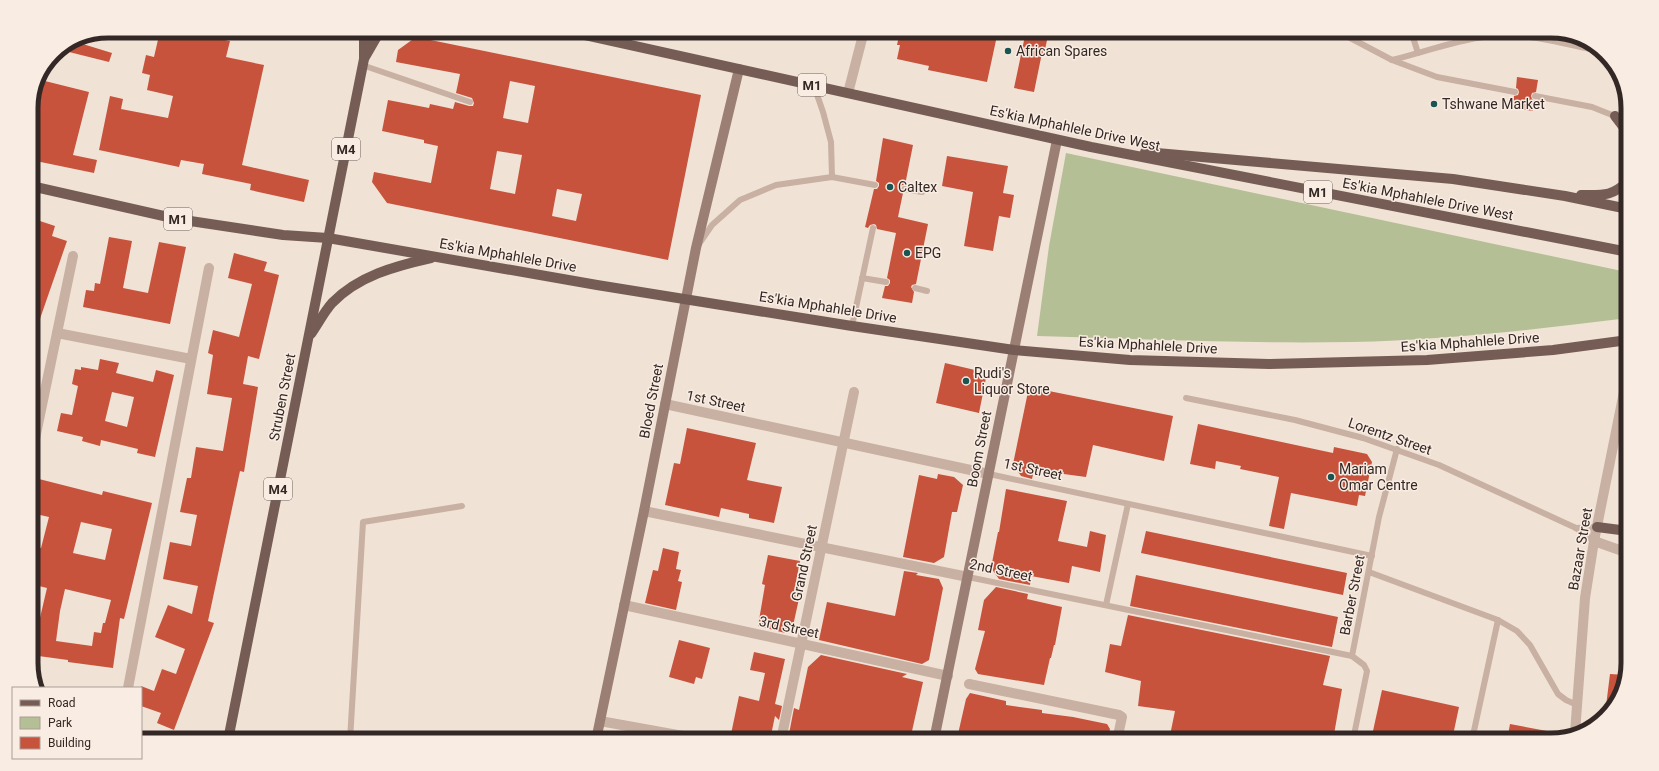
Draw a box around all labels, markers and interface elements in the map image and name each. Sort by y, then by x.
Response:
place label: African Spares [1016,43,1107,59]
marker: African Spares [1003,46,1013,56]
road number: M1 [798,74,826,96]
place label: Tshwane Market [1442,96,1545,112]
marker: Tshwane Market [1429,99,1439,109]
street label: Es'kia Mphahlele Drive West [988,102,1162,154]
road number: M4 [332,138,360,160]
street label: Es'kia Mphahlele Drive West [1341,175,1515,224]
place label: Caltex [898,179,937,195]
road number: M1 [1304,181,1332,203]
marker: Caltex [885,182,895,192]
road number: M1 [164,208,192,230]
street label: Es'kia Mphahlele Drive [438,235,578,275]
place label: EPG [915,245,941,261]
marker: EPG [902,248,912,258]
street label: Es'kia Mphahlele Drive [758,288,898,326]
street label: Es'kia Mphahlele Drive [1400,329,1540,355]
street label: Es'kia Mphahlele Drive [1078,333,1218,357]
street label: Struben Street [266,351,298,442]
street label: Bloed Street [636,362,666,440]
place label: Rudi's Liquor Store [974,365,1050,397]
marker: Rudi's Liquor Store [961,376,971,386]
street label: 1st Street [685,387,747,415]
street label: Boom Street [964,409,994,489]
street label: Lorentz Street [1346,414,1434,458]
street label: 1st Street [1002,455,1064,483]
place label: Mariam Omar Centre [1339,461,1418,493]
marker: Mariam Omar Centre [1326,472,1336,482]
road number: M4 [264,478,292,500]
street label: Bazaar Street [1565,506,1595,592]
street label: Grand Street [788,523,820,603]
street label: Barber Street [1336,553,1368,637]
street label: 2nd Street [968,556,1034,585]
street label: 3rd Street [758,613,821,641]
legend [12,687,142,759]
text: Road [48,696,76,710]
text: Park [48,716,73,730]
text: Building [48,736,91,750]

